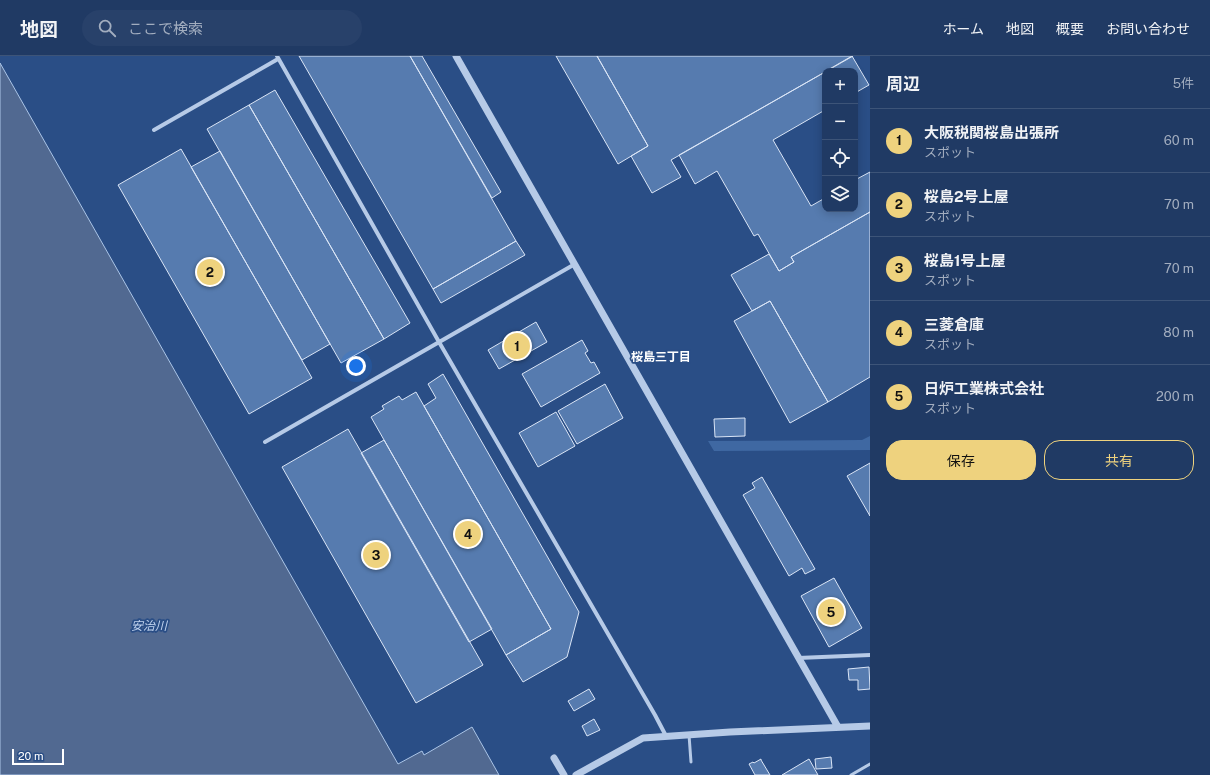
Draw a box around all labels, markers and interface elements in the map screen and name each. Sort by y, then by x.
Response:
search box [82,10,362,46]
icon: search [96,17,118,39]
text: 地図 [20,18,58,40]
text: ここで検索 [128,20,203,37]
text: ホーム [942,21,984,37]
text: 地図 [1006,21,1034,37]
text: 概要 [1056,21,1084,37]
text: お問い合わせ [1106,21,1190,37]
map controls [822,68,858,212]
button: + [822,68,858,104]
text: 周辺 [886,74,920,94]
text: 5件 [1173,76,1194,91]
button: − [822,104,858,140]
text: 大阪税関桜島出張所 [924,124,1059,141]
text: 1 [896,133,902,148]
text: 60 m [1164,133,1194,148]
button: locate [822,140,858,176]
text: スポット [924,145,976,160]
button: layers [822,176,858,212]
text: 桜島2号上屋 [924,188,1009,205]
text: 2 [895,197,903,212]
text: 70 m [1164,197,1194,212]
text: スポット [924,209,976,224]
text: 桜島1号上屋 [924,252,1005,269]
pin: 2 [197,257,223,287]
text: 3 [895,261,903,276]
text: 70 m [1164,261,1194,276]
text: スポット [924,273,976,288]
text: 三菱倉庫 [924,316,984,333]
text: 4 [895,325,903,340]
text: 80 m [1163,325,1194,340]
pin: 1 [504,331,530,361]
text: スポット [924,337,976,352]
district label: 桜島三丁目 [631,350,691,364]
your location [346,356,366,376]
text: 日炉工業株式会社 [924,380,1044,397]
text: 5 [895,389,903,404]
text: 200 m [1156,389,1194,404]
text: スポット [924,401,976,416]
button: 保存 [886,440,1036,480]
button: 共有 [1044,440,1194,480]
pin: 4 [455,519,481,549]
pin: 3 [363,540,389,570]
pin: 5 [818,597,844,627]
water label: 安治川 [131,619,169,633]
scale bar [12,747,64,766]
text: 20 m [18,750,43,762]

